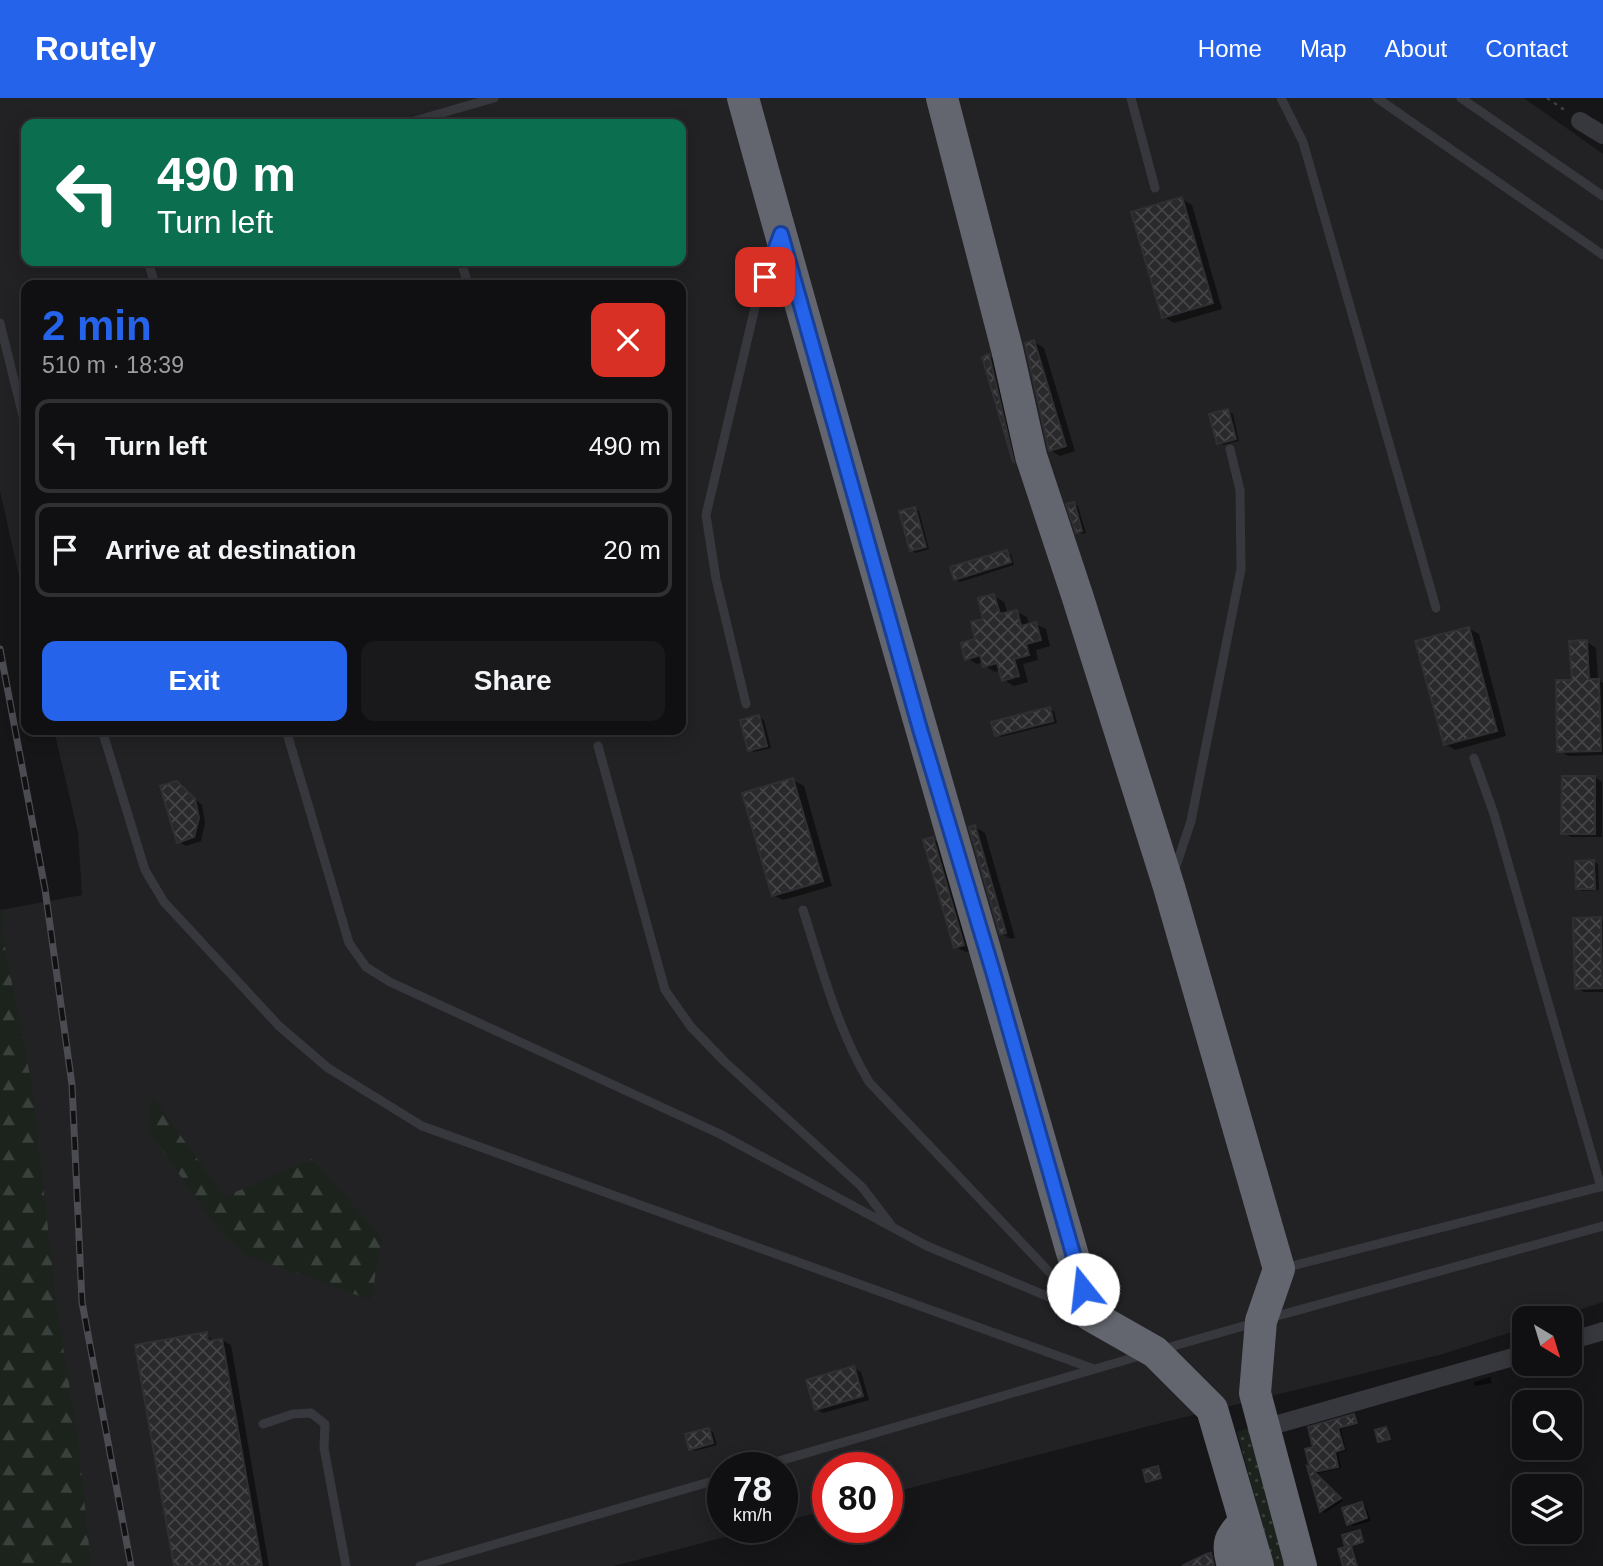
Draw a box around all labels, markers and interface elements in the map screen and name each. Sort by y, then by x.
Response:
text: Routely [35,30,156,67]
text: Home [1198,35,1262,62]
text: Map [1300,35,1347,62]
text: About [1385,35,1447,62]
text: Contact [1485,35,1568,62]
icon: left [42,147,133,238]
text: 490 m [157,147,296,201]
text: Turn left [157,204,273,240]
pin [735,247,795,307]
icon: arrive [746,258,784,296]
text: 2 min [42,302,152,349]
button: close [591,303,665,377]
text: 510 m · 18:39 [42,352,184,378]
icon: left [46,427,84,465]
text: Turn left [105,431,207,461]
text: 490 m [589,431,661,461]
icon: arrive [46,531,84,569]
text: Arrive at destination [105,535,356,565]
text: 20 m [603,535,661,565]
button: Exit [42,641,347,721]
button: Share [361,641,665,721]
position arrow [1046,1252,1120,1326]
north arrow [1512,1306,1582,1376]
map controls [1512,1306,1582,1544]
button: search [1512,1390,1582,1460]
speed limit sign: 80 [812,1452,903,1543]
text: 78 [733,1469,772,1508]
button: layers [1512,1474,1582,1544]
text: km/h [733,1505,772,1525]

